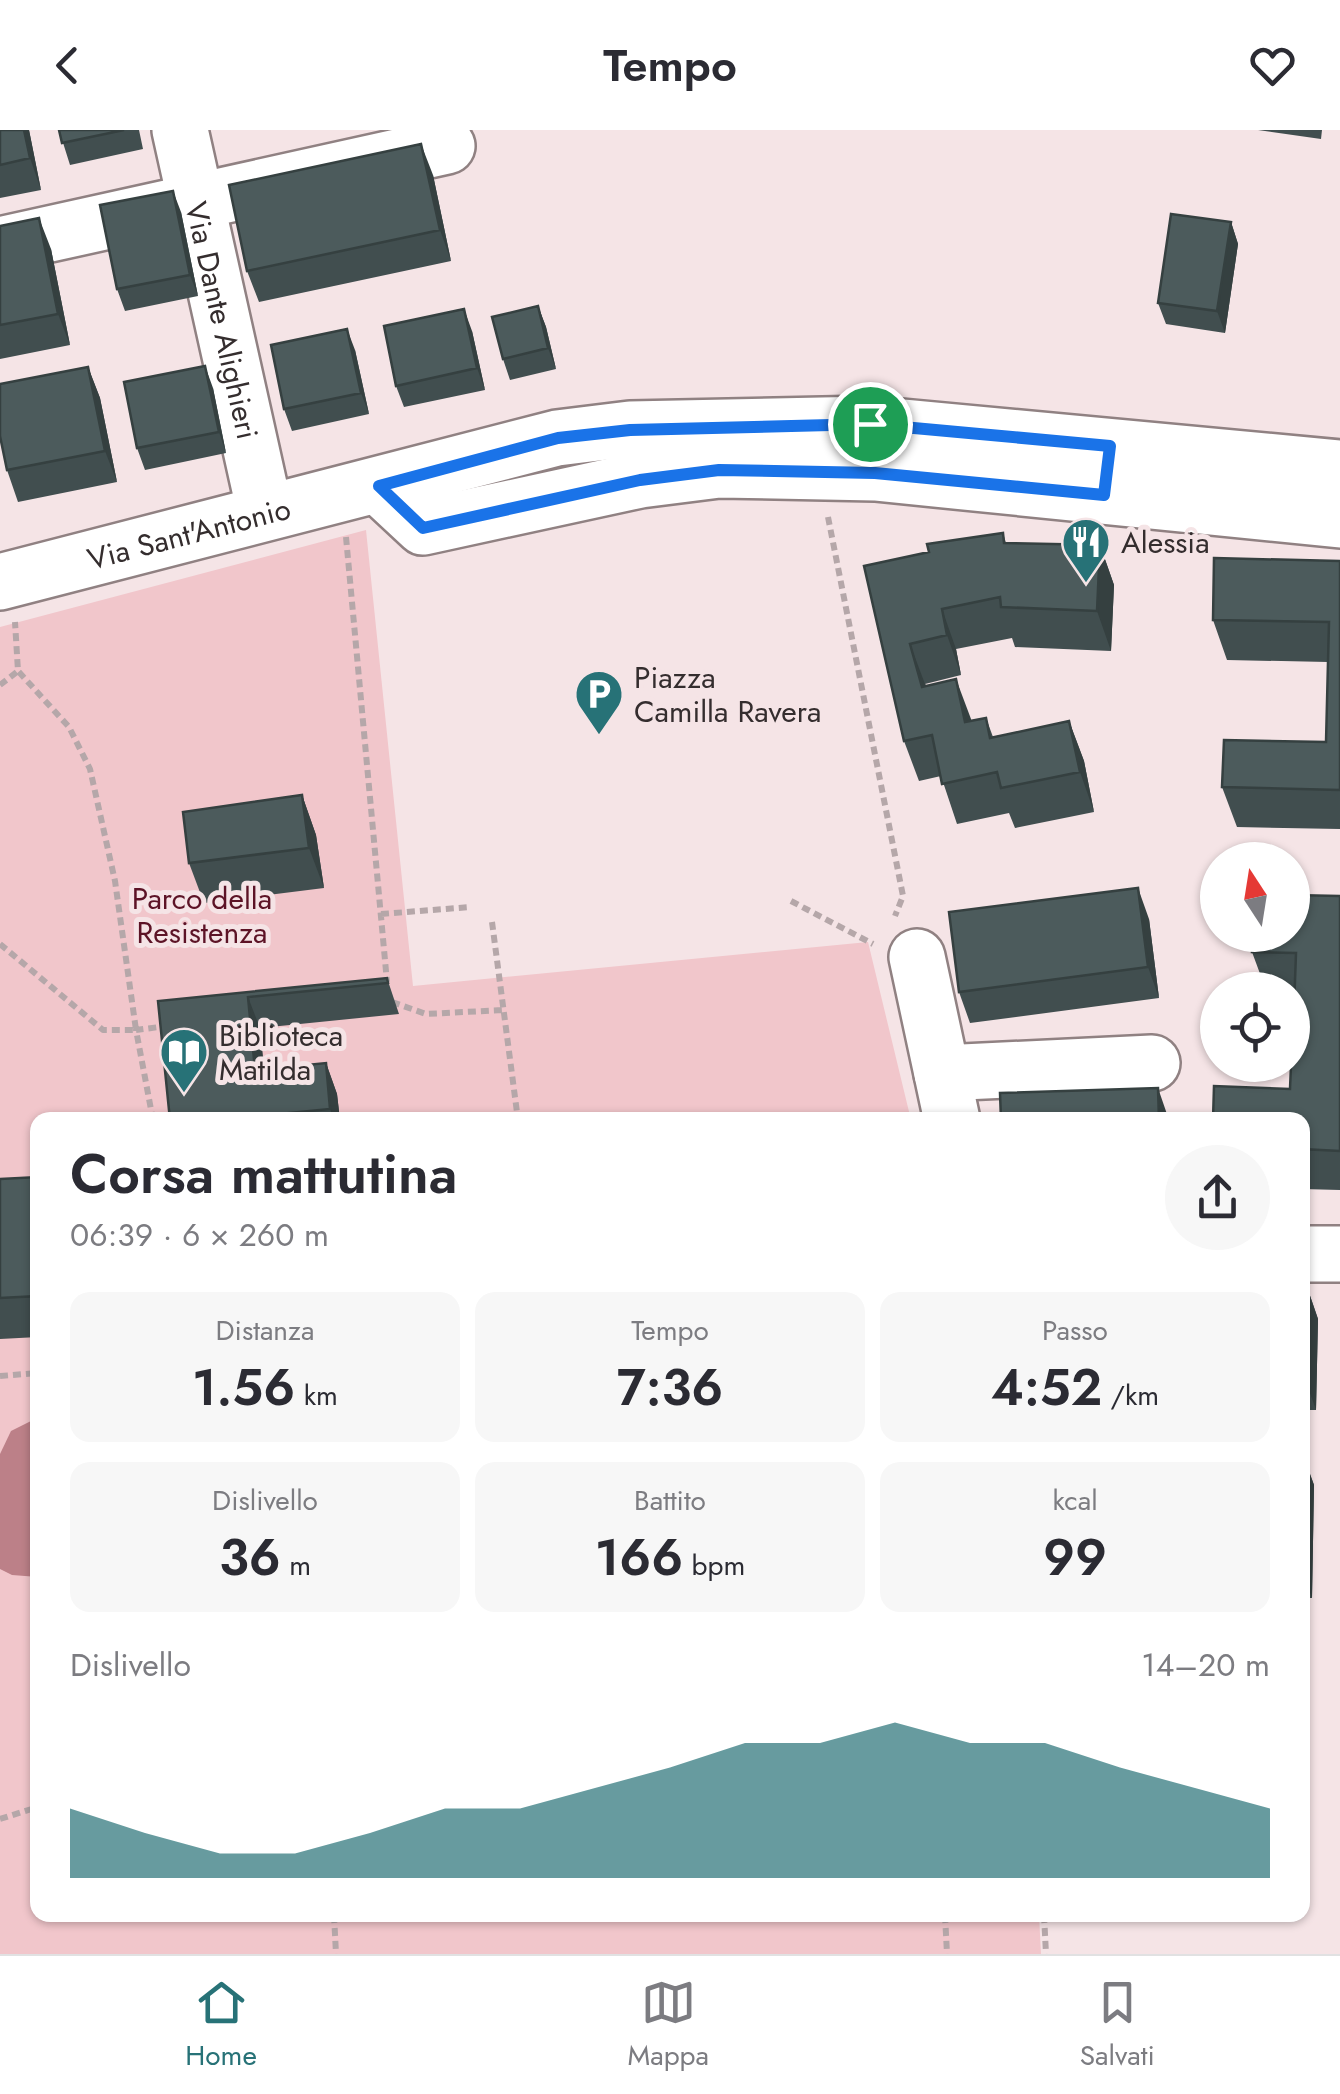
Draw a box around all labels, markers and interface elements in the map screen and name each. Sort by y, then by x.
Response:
text: Tempo [603,33,737,98]
icon: back [40,38,95,93]
icon: heart [1245,38,1300,93]
street label: Via Dante Alighieri [175,198,270,443]
pin [828,382,913,467]
icon: arrive [843,397,898,452]
street label: Via Sant'Antonio [83,486,295,580]
restaurant icon: Alessia [1060,516,1112,584]
place label: Alessia [1121,521,1210,564]
place label: Piazza Camilla Ravera [634,656,821,733]
parking icon: Piazza Camilla Ravera [573,668,625,736]
north arrow [1200,842,1310,952]
map controls [1200,842,1310,1082]
park label: Parco della Resistenza [132,877,272,954]
button: locate [1200,972,1310,1082]
place label: Biblioteca Matilda [219,1014,343,1091]
library icon: Biblioteca Matilda [158,1026,210,1094]
text: Corsa mattutina [70,1134,457,1214]
button: share [1165,1145,1270,1250]
text: 06:39 · 6 × 260 m [70,1212,329,1258]
text: Distanza [216,1310,314,1351]
text: Tempo [631,1310,709,1351]
text: Passo [1042,1310,1108,1351]
text: 1.56 [192,1351,295,1424]
text: 7:36 [617,1351,723,1424]
text: 4:52 [991,1351,1102,1424]
text: km [295,1375,338,1416]
text: /km [1102,1375,1159,1416]
text: Dislivello [212,1480,318,1521]
text: Battito [634,1480,706,1521]
text: kcal [1052,1480,1098,1521]
text: 36 [219,1521,281,1594]
text: 166 [595,1521,683,1594]
text: 99 [1043,1521,1107,1594]
text: m [281,1545,311,1586]
text: bpm [683,1545,745,1586]
text: Dislivello [70,1642,191,1688]
text: 14–20 m [1141,1642,1270,1688]
tab: Home [185,1975,257,2076]
tab: Mappa [627,1975,709,2076]
tab: Salvati [1080,1975,1155,2076]

